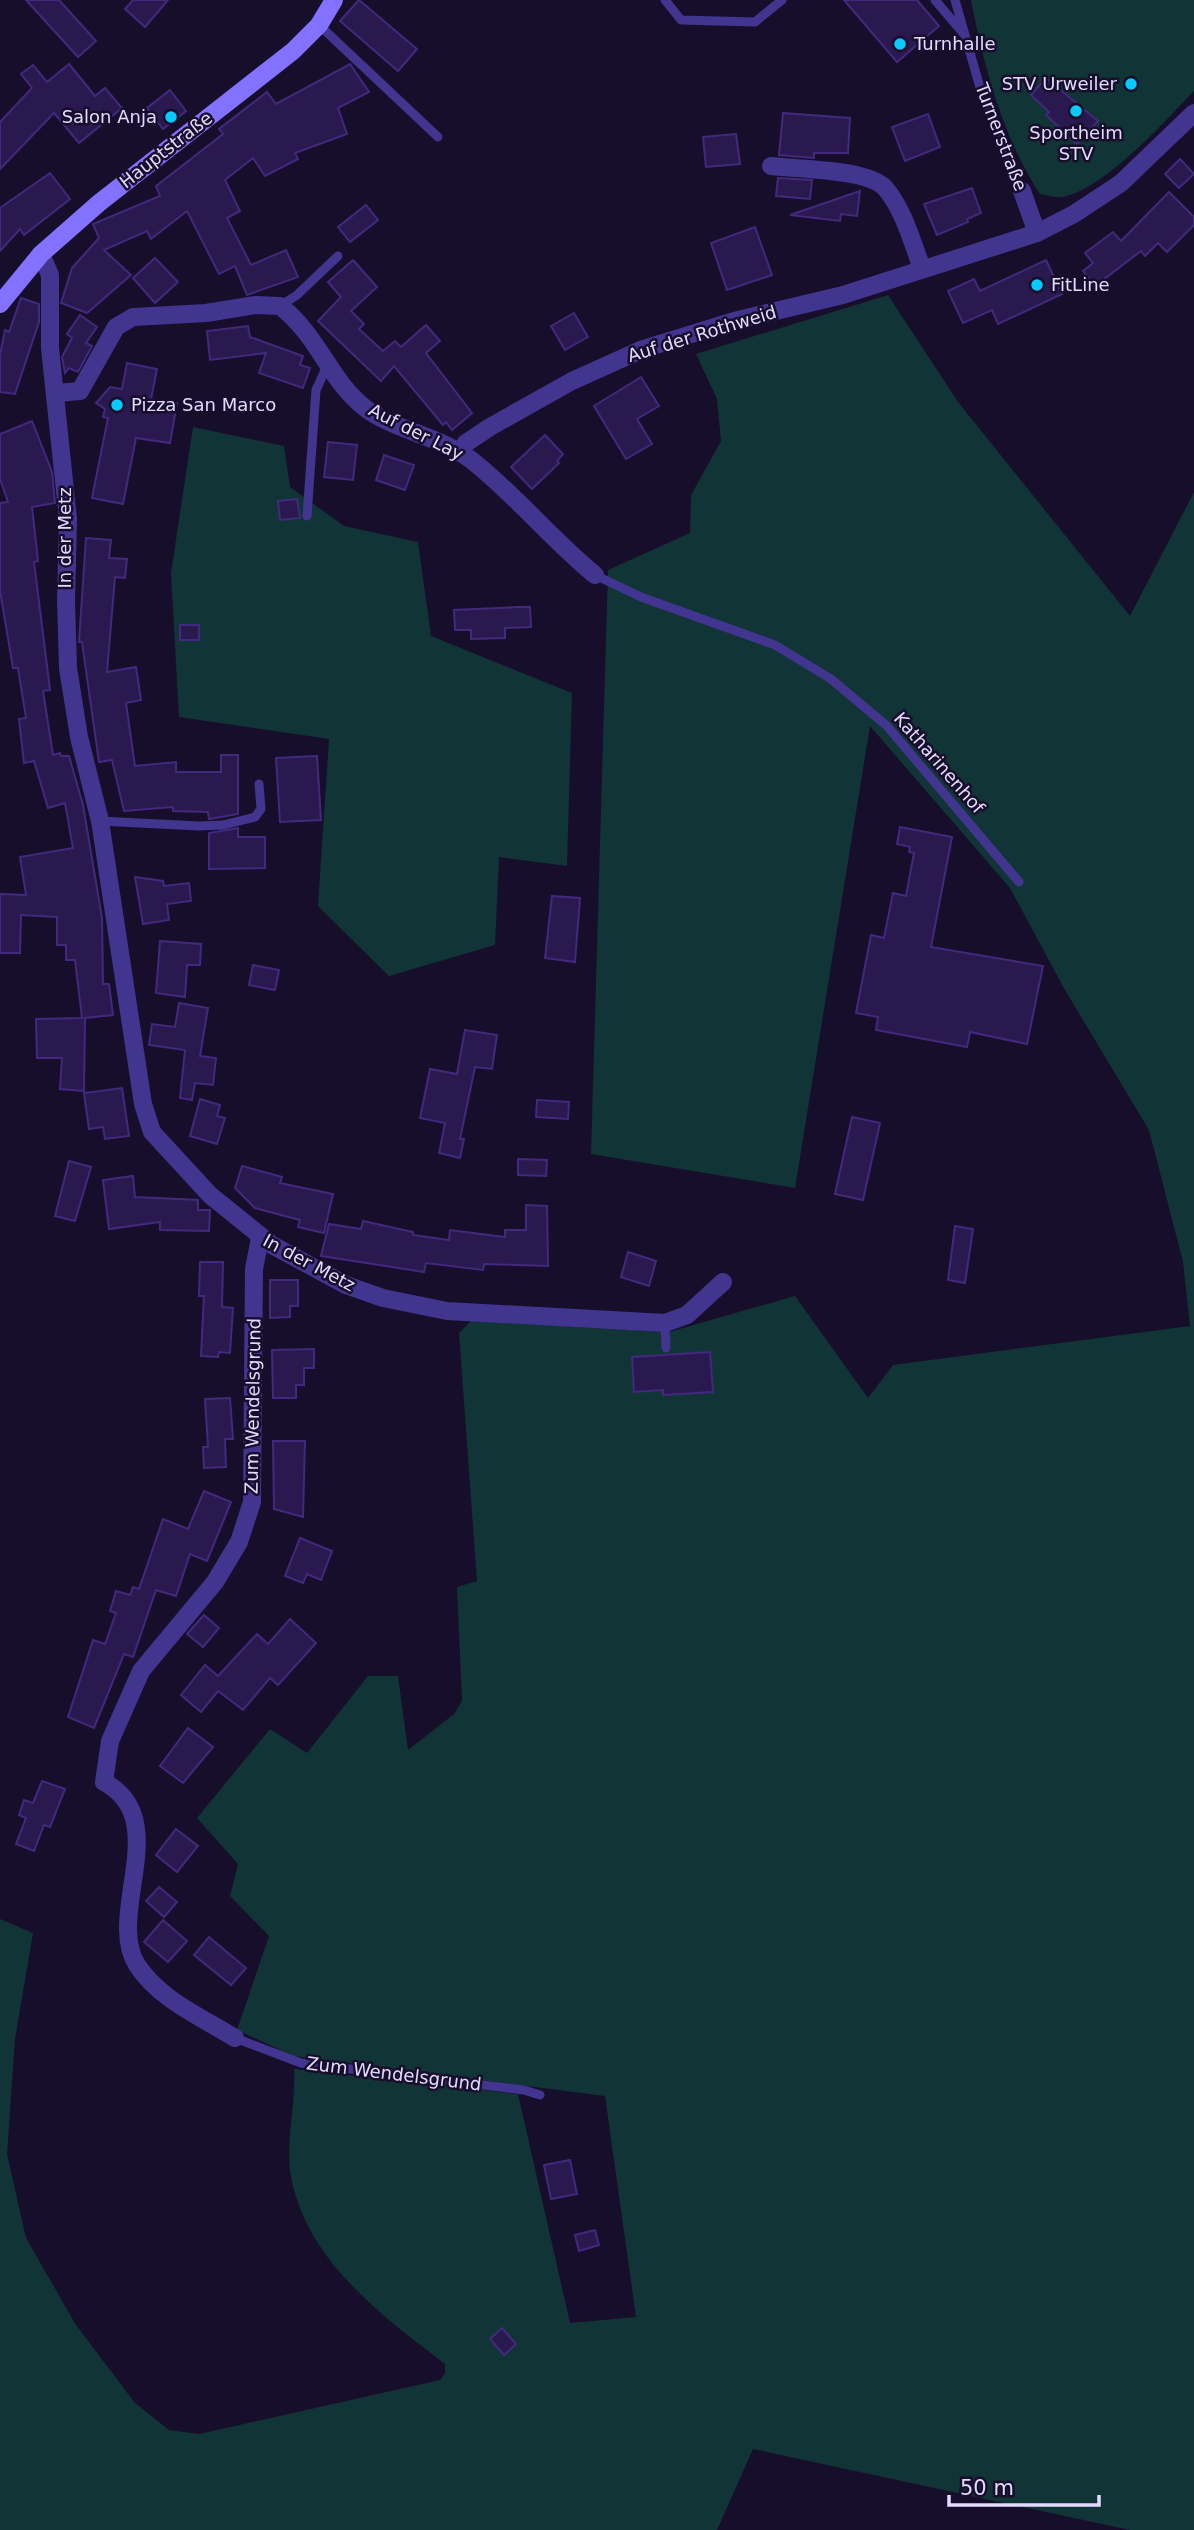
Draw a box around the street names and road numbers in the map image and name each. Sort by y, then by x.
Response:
street label: Turnerstraße [971,79,1032,194]
street label: Hauptstraße [115,107,216,192]
street label: Auf der Rothweid [625,301,779,366]
street label: Auf der Lay [366,399,467,464]
street label: In der Metz [54,487,75,589]
street label: Katharinenhof [890,708,989,818]
street label: In der Metz [260,1230,359,1296]
street label: Zum Wendelsgrund [240,1318,265,1494]
street label: Zum Wendelsgrund [305,2052,483,2095]

